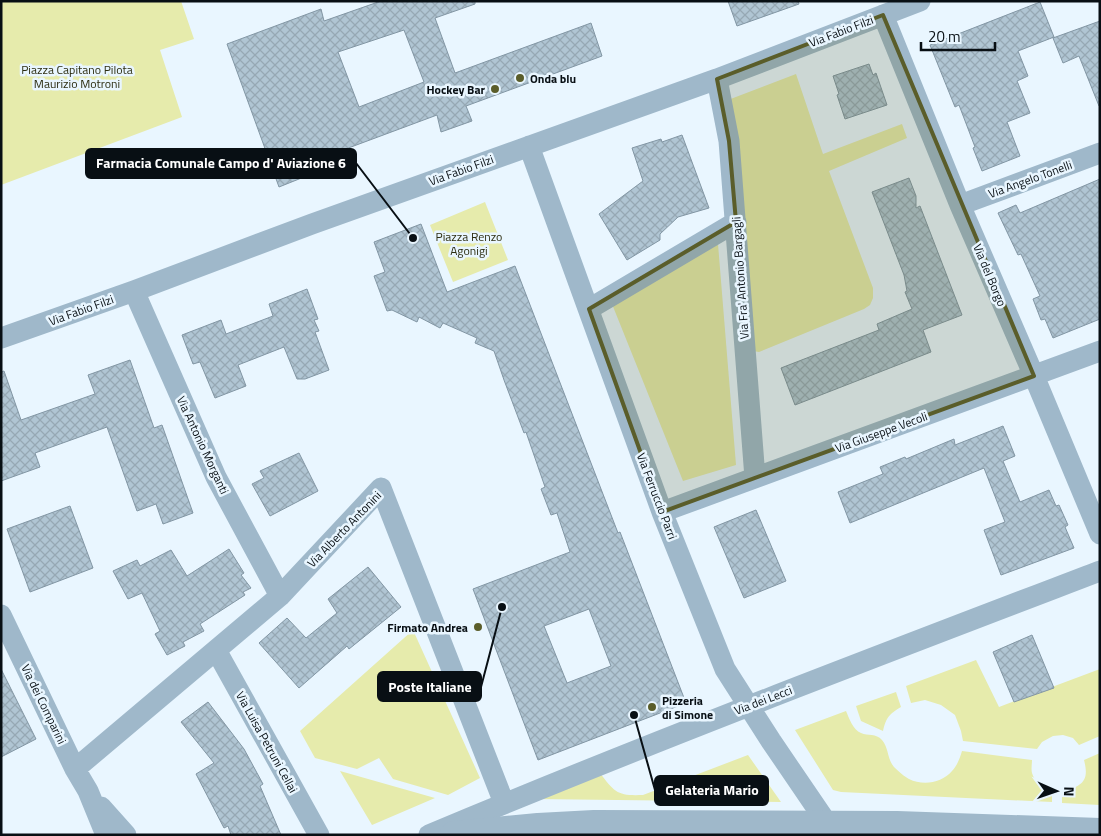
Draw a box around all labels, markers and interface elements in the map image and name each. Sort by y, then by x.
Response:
street label: Via Fabio Filzi [806,10,876,52]
scale bar [921,20,995,52]
text: 20 m [928,25,961,48]
park label: Piazza Capitano Pilota Maurizio Motroni [21,60,133,93]
place label: Onda blu [530,69,576,88]
marker: Onda blu [514,72,526,84]
place label: Hockey Bar [427,80,486,99]
marker: Hockey Bar [489,83,501,95]
callout: Farmacia Comunale Campo d' Aviazione 6 [86,149,356,178]
street label: Via Fabio Filzi [426,149,496,191]
text: Farmacia Comunale Campo d' Aviazione 6 [96,152,346,173]
street label: Via Angelo Tonelli [985,155,1075,203]
street label: Via Fra' Antonio Bargagli [726,216,754,340]
park label: Piazza Renzo Agonigi [436,227,502,260]
street label: Via del Borgo [968,241,1012,309]
street label: Via Fabio Filzi [46,289,116,331]
street label: Via Antonio Morganti [172,393,234,497]
street label: Via Giuseppe Vecoli [832,406,930,458]
street label: Via Ferruccio Parri [632,450,682,542]
street label: Via Alberto Antonini [302,486,386,572]
place label: Firmato Andrea [387,618,468,637]
marker: Firmato Andrea [472,621,484,633]
street label: Via dei Comparini [16,661,72,747]
callout: Poste Italiane [378,672,481,701]
text: Poste Italiane [388,676,472,697]
street label: Via dei Lecci [731,680,795,720]
street label: Via Luisa Petruni Cellai [231,688,303,796]
place label: Pizzeria di Simone [662,691,713,724]
marker: Pizzeria di Simone [646,701,658,713]
north arrow [1031,766,1081,816]
callout: Gelateria Mario [655,776,768,805]
text: Gelateria Mario [665,779,759,800]
text: N [1059,786,1080,797]

